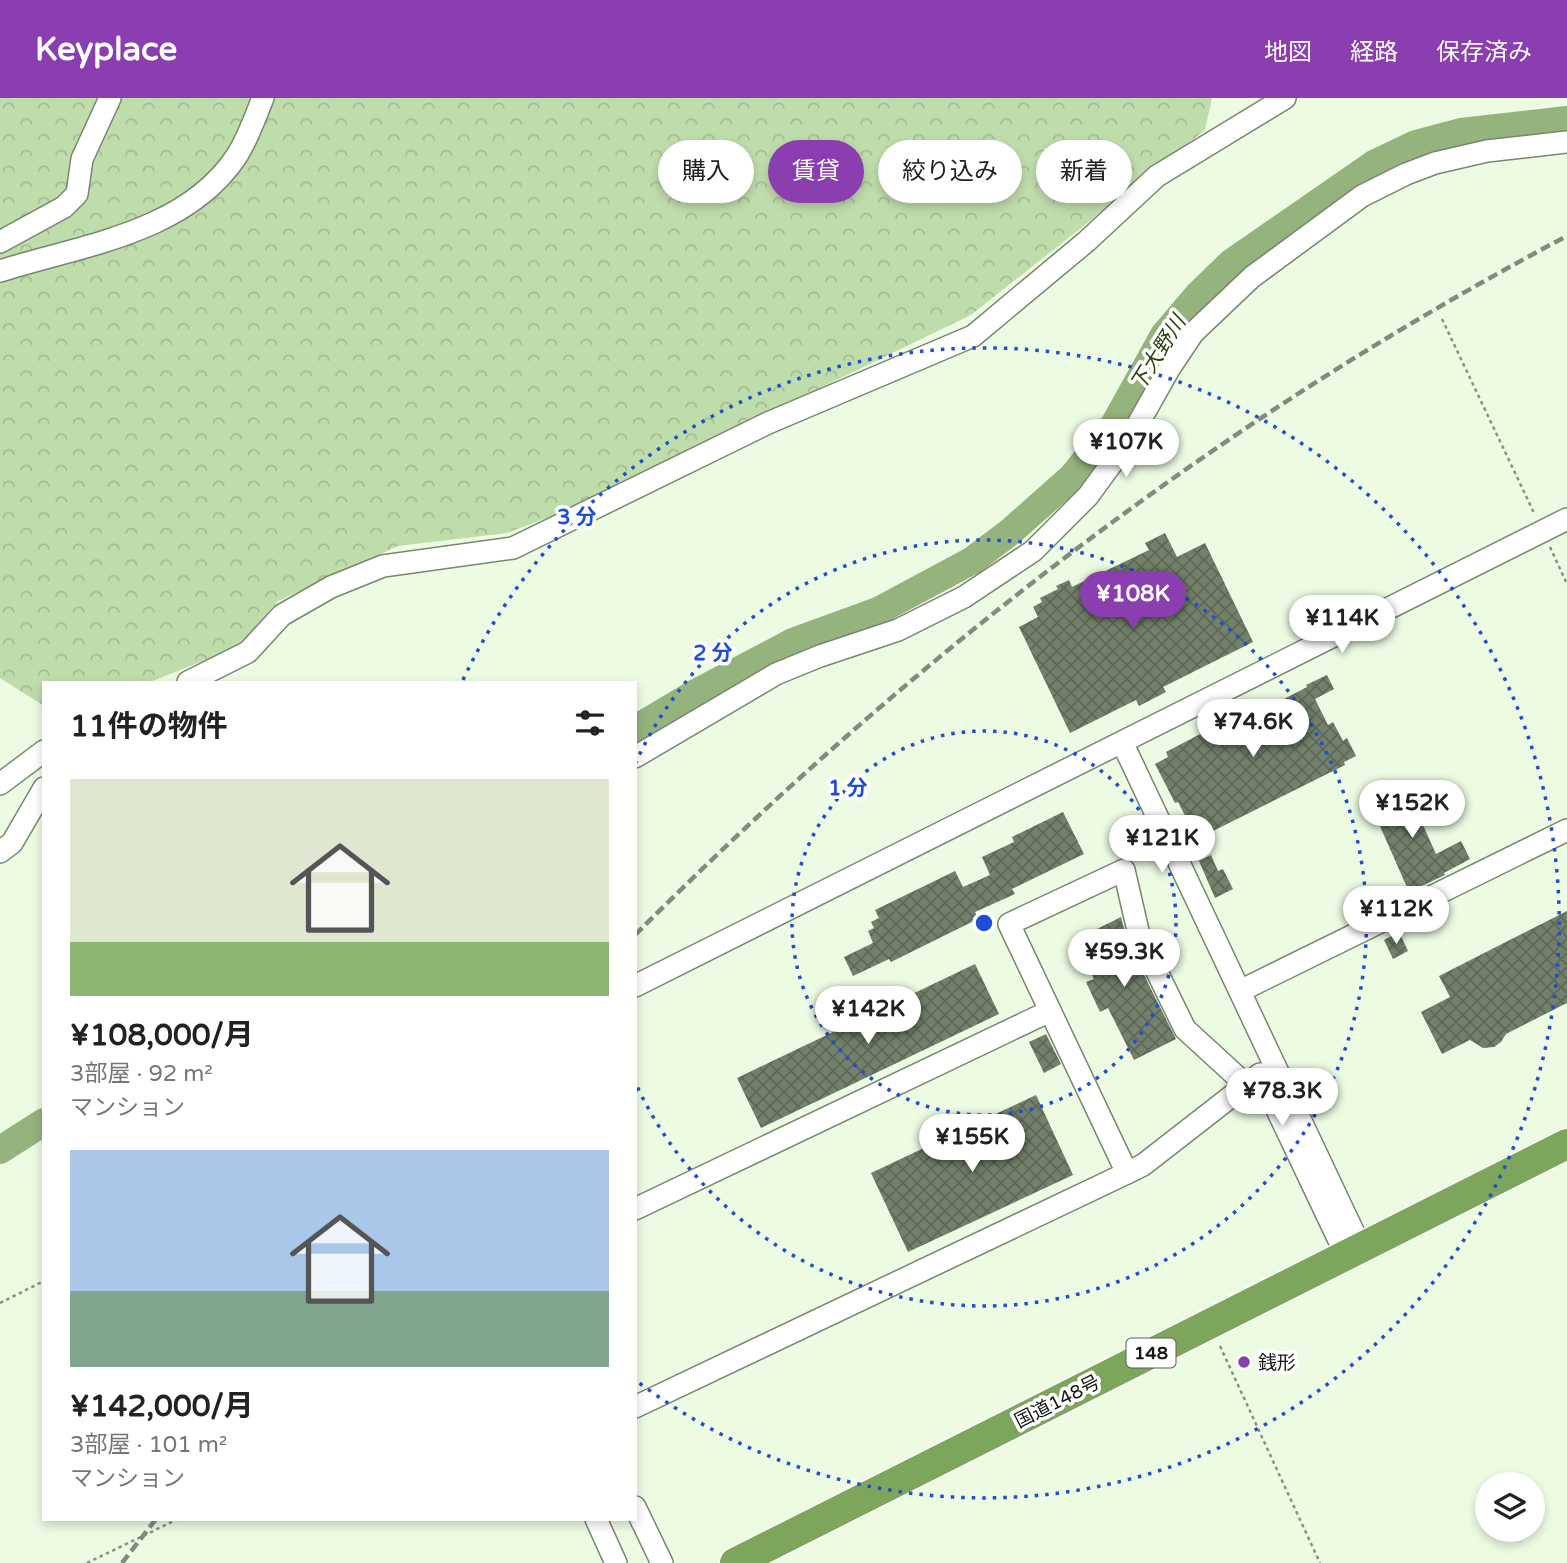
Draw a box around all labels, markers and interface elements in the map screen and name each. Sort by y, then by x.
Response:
text: Keyplace [35,30,177,69]
text: 地図 [1264,38,1312,67]
text: 経路 [1350,38,1398,67]
text: 保存済み [1436,38,1532,67]
chip: 購入 [658,140,754,203]
chip: 賃貸 [768,140,864,203]
chip: 絞り込み [878,140,1022,203]
chip: 新着 [1036,140,1132,203]
water label: 下大野川 [1126,309,1192,396]
pin: ¥107K [1077,420,1175,479]
text: ¥107K [1089,428,1163,456]
text: 3 分 [557,505,597,530]
pin: ¥108K [1084,572,1182,631]
text: ¥108K [1096,580,1170,608]
pin: ¥114K [1293,596,1391,655]
text: ¥114K [1305,604,1379,632]
text: 2 分 [693,641,733,666]
pin: ¥74.6K [1196,700,1310,759]
icon: filters [571,704,609,742]
text: 11件の物件 [70,708,228,745]
text: ¥74.6K [1213,708,1293,736]
text: 1 分 [828,776,868,801]
pin: ¥152K [1363,780,1461,840]
text: ¥152K [1375,789,1449,817]
pin: ¥121K [1113,816,1211,875]
text: ¥121K [1125,824,1199,852]
icon: home [277,825,403,951]
pin: ¥112K [1347,886,1445,946]
text: ¥112K [1359,895,1433,923]
centre of rings [972,911,996,935]
pin: ¥59.3K [1067,930,1181,989]
text: ¥59.3K [1084,938,1164,966]
pin: ¥142K [819,986,917,1046]
text: ¥142K [831,995,905,1023]
text: ¥108,000/月 [70,1017,254,1054]
text: 3部屋 · 92 m² [70,1060,213,1088]
pin: ¥78.3K [1225,1068,1339,1128]
text: ¥78.3K [1242,1077,1322,1105]
text: マンション [70,1094,185,1122]
pin: ¥155K [923,1114,1021,1174]
text: ¥155K [935,1123,1009,1151]
icon: home [277,1196,403,1322]
road number: 148 [1126,1338,1176,1368]
place label: 銭形 [1258,1352,1296,1374]
marker: 銭形 [1236,1354,1252,1370]
street label: 国道148号 [1011,1371,1104,1433]
text: ¥142,000/月 [70,1388,254,1425]
text: 3部屋 · 101 m² [70,1431,227,1459]
text: マンション [70,1465,185,1493]
map controls [1475,1472,1545,1542]
button: layers [1475,1472,1545,1542]

